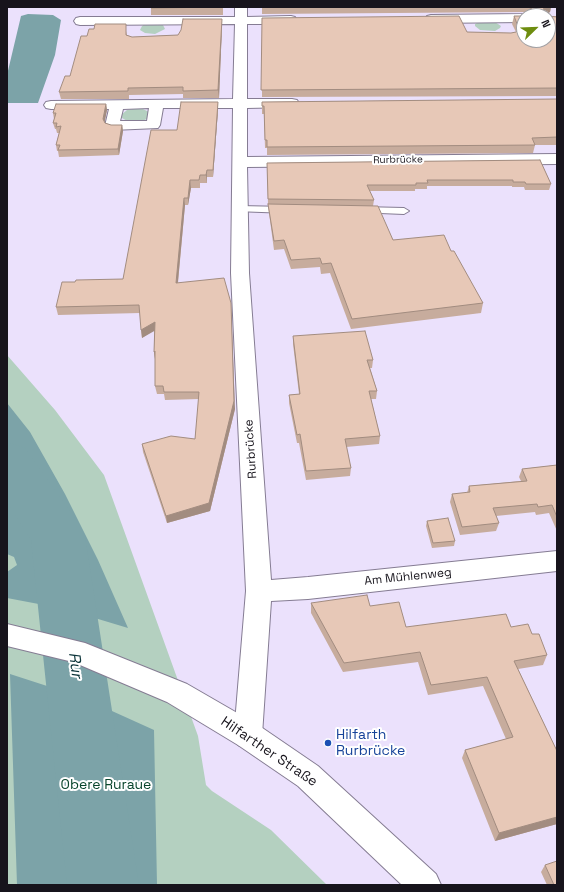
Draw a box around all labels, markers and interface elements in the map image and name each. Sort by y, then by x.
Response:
north arrow [516,8,556,48]
text: N [538,18,554,30]
street label: Rurbrücke [373,154,423,166]
street label: Rurbrücke [242,419,260,479]
street label: Am Mühlenweg [364,565,452,589]
water label: Rur [64,651,86,679]
street label: Hilfarther Straße [218,713,320,791]
place label: Hilfarth Rurbrücke [336,727,405,760]
marker: Hilfarth Rurbrücke [323,738,333,748]
park label: Obere Ruraue [61,777,151,793]

